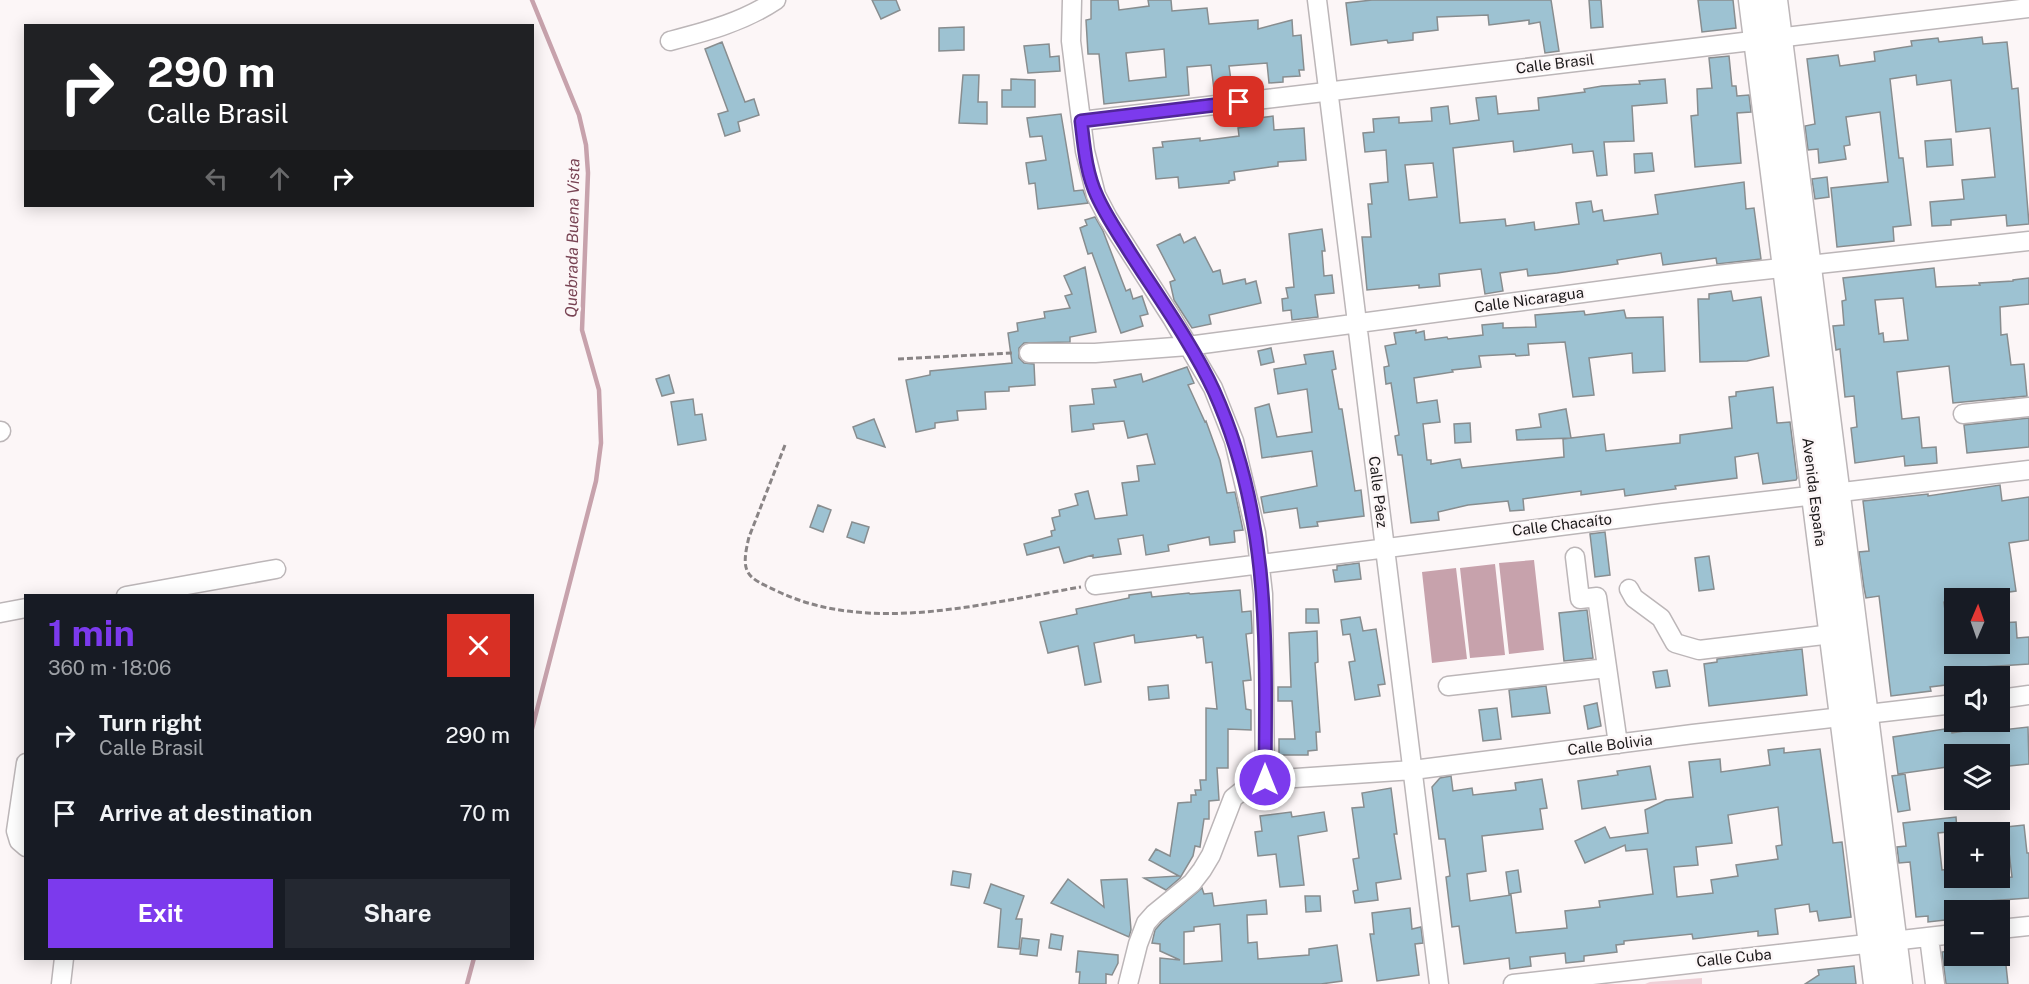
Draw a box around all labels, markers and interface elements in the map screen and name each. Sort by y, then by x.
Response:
text: 290 m [147,47,275,96]
icon: right [48,48,126,126]
street label: Calle Brasil [1515,50,1595,77]
pin [1213,76,1264,127]
icon: arrive [1222,85,1255,118]
text: Calle Brasil [147,97,289,129]
water label: Quebrada Buena Vista [562,158,583,318]
icon: left [200,162,233,195]
icon: ahead [263,162,296,195]
icon: right [326,162,359,195]
street label: Calle Nicaragua [1473,283,1585,316]
street label: Avenida España [1799,436,1830,547]
street label: Calle Páez [1366,455,1391,529]
street label: Calle Chacaíto [1511,510,1613,539]
north arrow [1944,588,2010,654]
map controls [1944,588,2010,966]
text: 1 min [48,612,135,654]
button: close [447,614,510,677]
text: 360 m · 18:06 [48,656,172,680]
button: sound [1944,666,2010,732]
text: Turn right [99,710,202,736]
icon: right [48,719,81,752]
text: 290 m [445,722,510,748]
street label: Calle Bolivia [1567,731,1653,758]
text: Calle Brasil [99,736,204,760]
button: layers [1944,744,2010,810]
position arrow [1233,748,1297,812]
icon: arrive [48,797,81,830]
text: Arrive at destination [99,800,312,826]
text: 70 m [459,800,510,826]
button: + [1944,822,2010,888]
button: Exit [48,879,273,948]
button: Share [285,879,510,948]
button: − [1944,900,2010,966]
street label: Calle Cuba [1696,945,1772,970]

